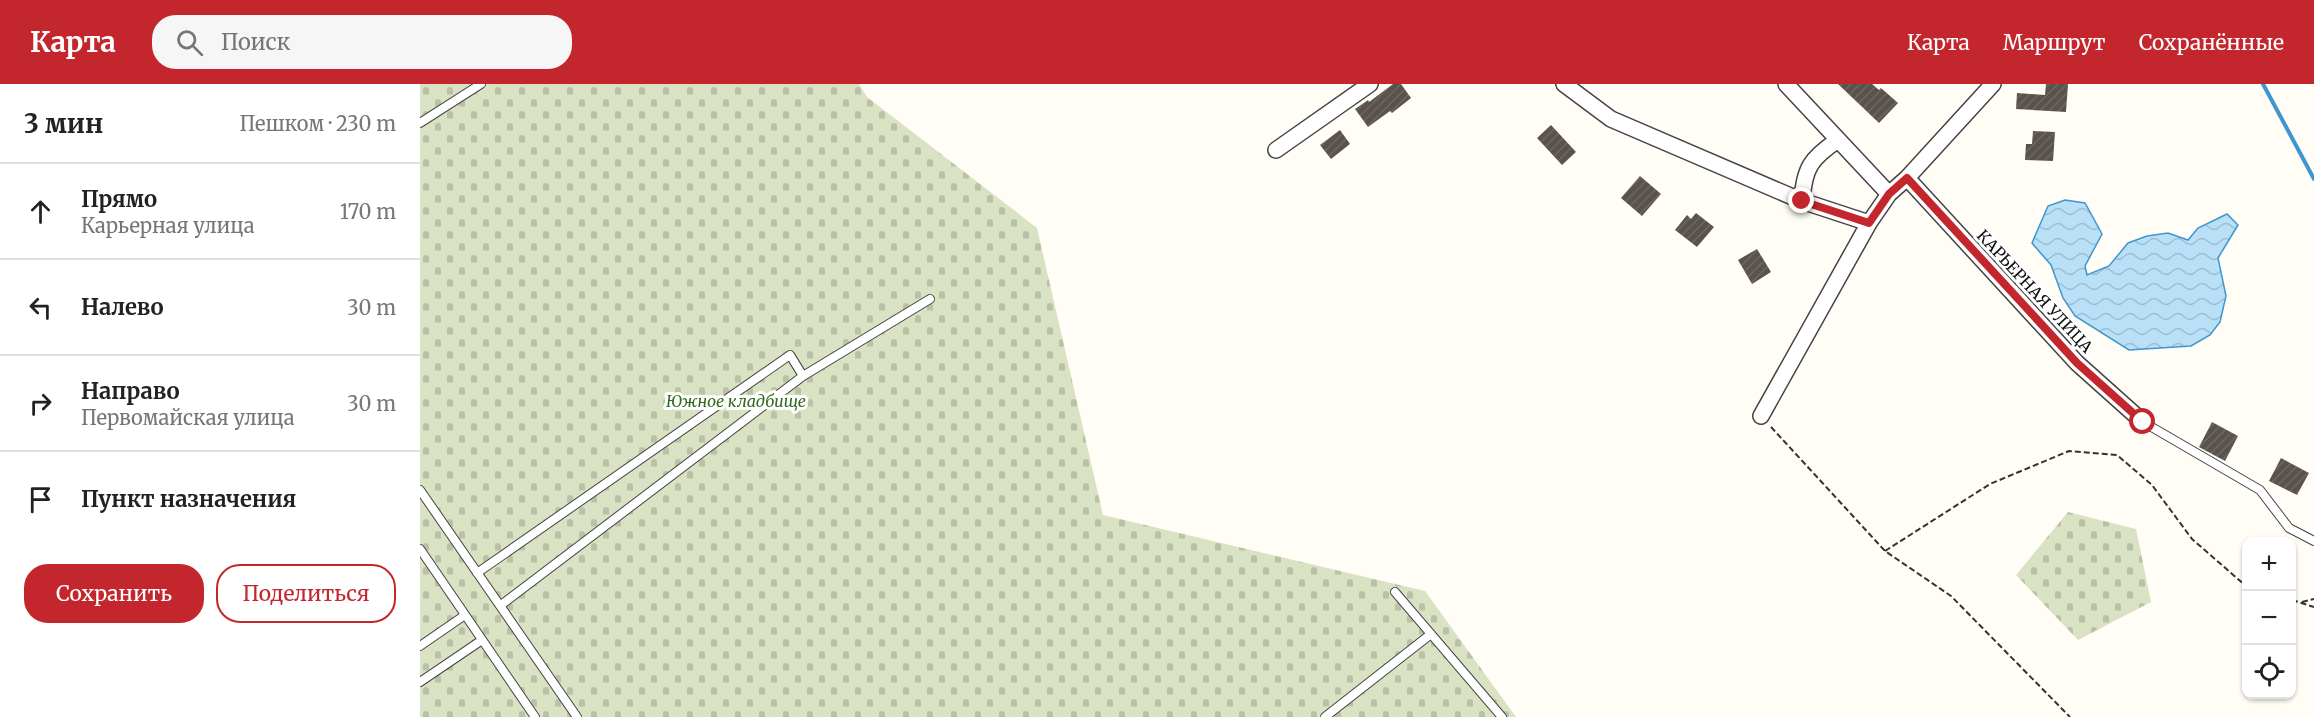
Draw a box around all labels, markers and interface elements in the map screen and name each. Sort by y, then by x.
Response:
search box [152,15,572,69]
text: Карта [30,24,116,60]
icon: search [173,26,206,59]
text: Поиск [221,28,291,56]
text: Карта [1907,29,1970,56]
text: Маршрут [2003,29,2106,56]
text: Сохранённые [2139,29,2284,56]
text: 3 мин [24,107,103,140]
text: Пешком · 230 m [240,111,396,136]
text: Прямо [81,185,157,213]
route end [1788,187,1814,213]
icon: ahead [24,195,57,228]
text: 170 m [340,199,396,224]
text: Карьерная улица [81,213,255,238]
street label: КАРЬЕРНАЯ УЛИЦА [1973,225,2098,357]
icon: left [24,291,57,324]
text: Налево [81,293,164,321]
text: 30 m [347,295,396,320]
text: Направо [81,377,180,405]
icon: right [24,387,57,420]
text: 30 m [347,391,396,416]
park label: Южное кладбище [666,391,806,411]
text: Первомайская улица [81,405,295,430]
route start [2129,408,2155,434]
icon: arrive [24,483,57,516]
text: Пункт назначения [81,485,296,513]
map controls [2242,537,2296,699]
button: + [2242,537,2296,591]
button: Сохранить [24,564,204,623]
button: Поделиться [216,564,396,623]
button: − [2242,591,2296,645]
button: locate [2242,645,2296,699]

